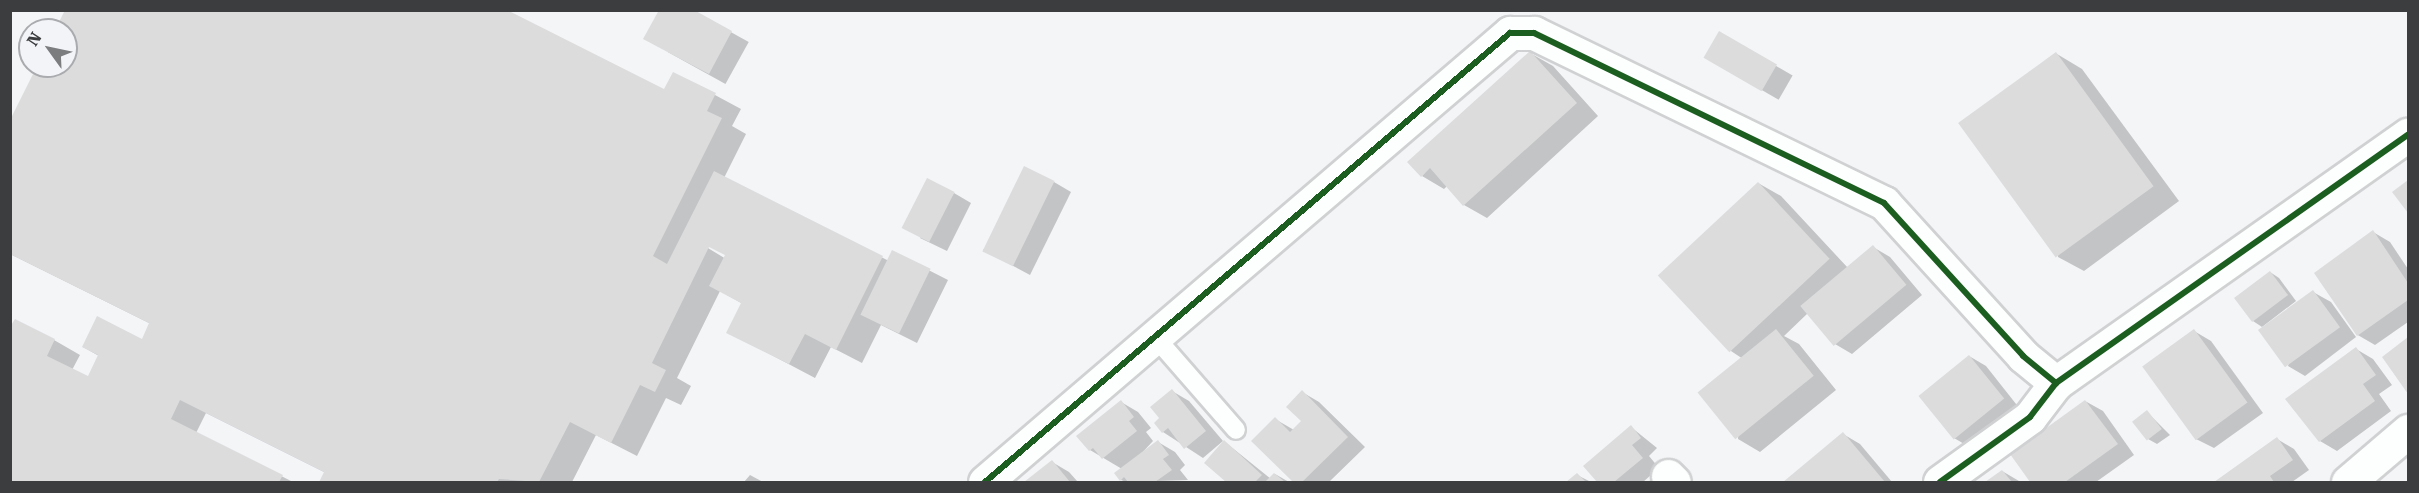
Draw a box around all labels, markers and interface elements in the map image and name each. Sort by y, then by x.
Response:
north arrow [18,18,78,78]
text: N [23,29,45,49]

